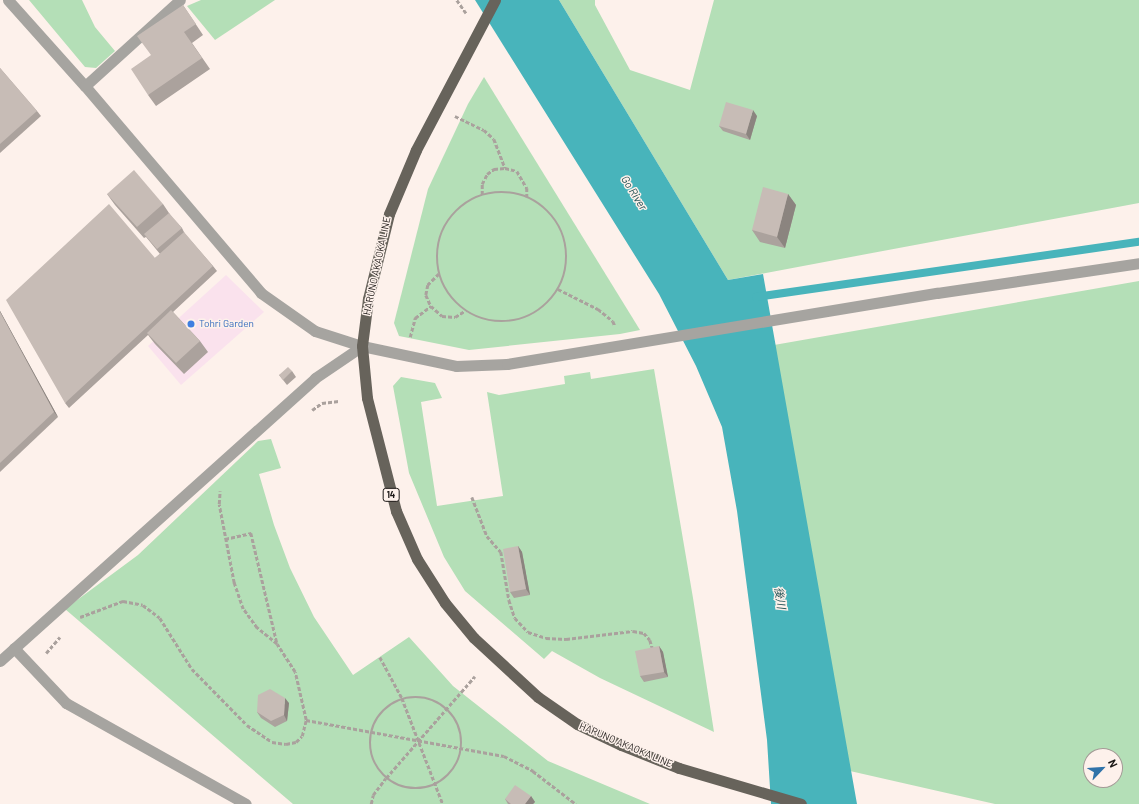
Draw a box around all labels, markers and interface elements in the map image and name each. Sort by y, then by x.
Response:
water label: Go River [618,173,650,213]
street label: HARUNO AKAOKA LINE [361,216,393,316]
place label: Tohri Garden [199,318,254,330]
marker: Tohri Garden [186,319,196,329]
road number: 14 [382,488,400,502]
water label: 後川 [772,586,788,610]
street label: HARUNO AKAOKA LINE [578,720,674,770]
north arrow [1083,748,1123,788]
text: N [1106,757,1121,769]

